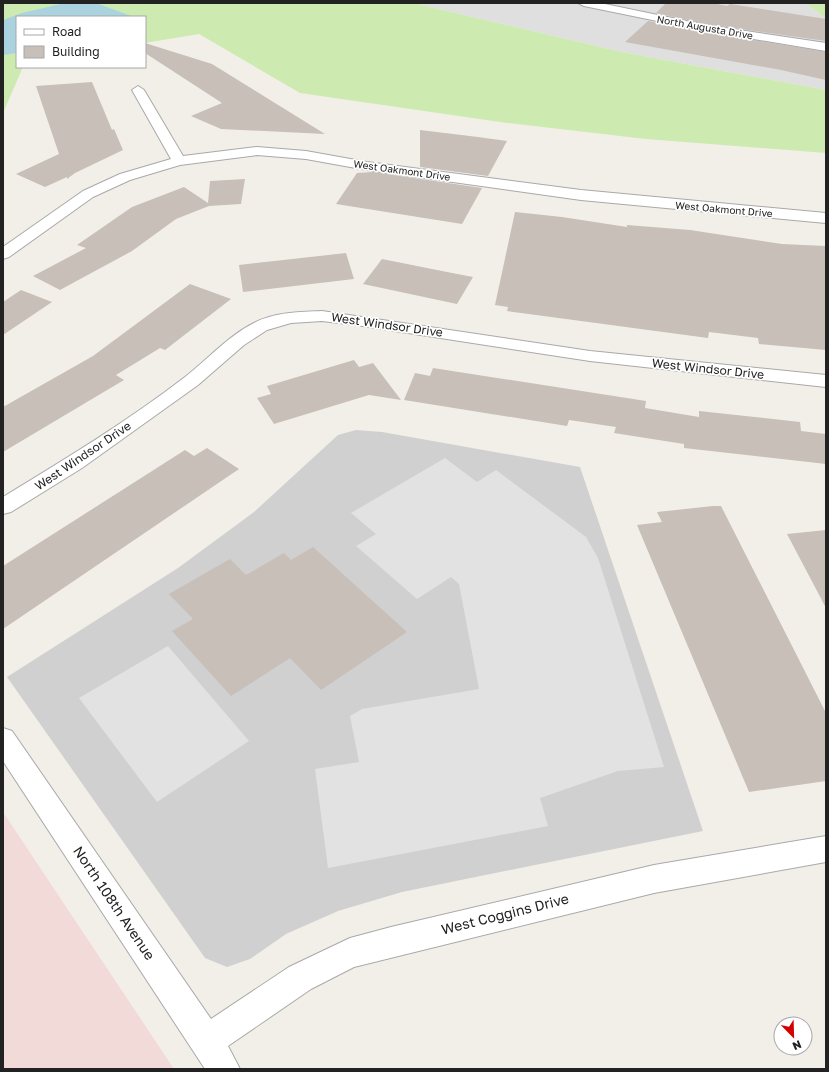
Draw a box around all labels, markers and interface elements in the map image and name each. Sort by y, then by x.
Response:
street label: North Augusta Drive [656,13,754,41]
legend [16,16,146,68]
text: Road [52,24,81,39]
text: Building [52,44,100,59]
street label: West Oakmont Drive [353,157,451,183]
street label: West Oakmont Drive [675,199,773,219]
street label: West Windsor Drive [330,309,444,340]
street label: West Windsor Drive [651,355,765,382]
street label: West Windsor Drive [32,418,134,493]
street label: North 108th Avenue [70,843,159,963]
street label: West Coggins Drive [439,889,570,938]
north arrow [773,1016,813,1056]
text: N [791,1038,803,1053]

